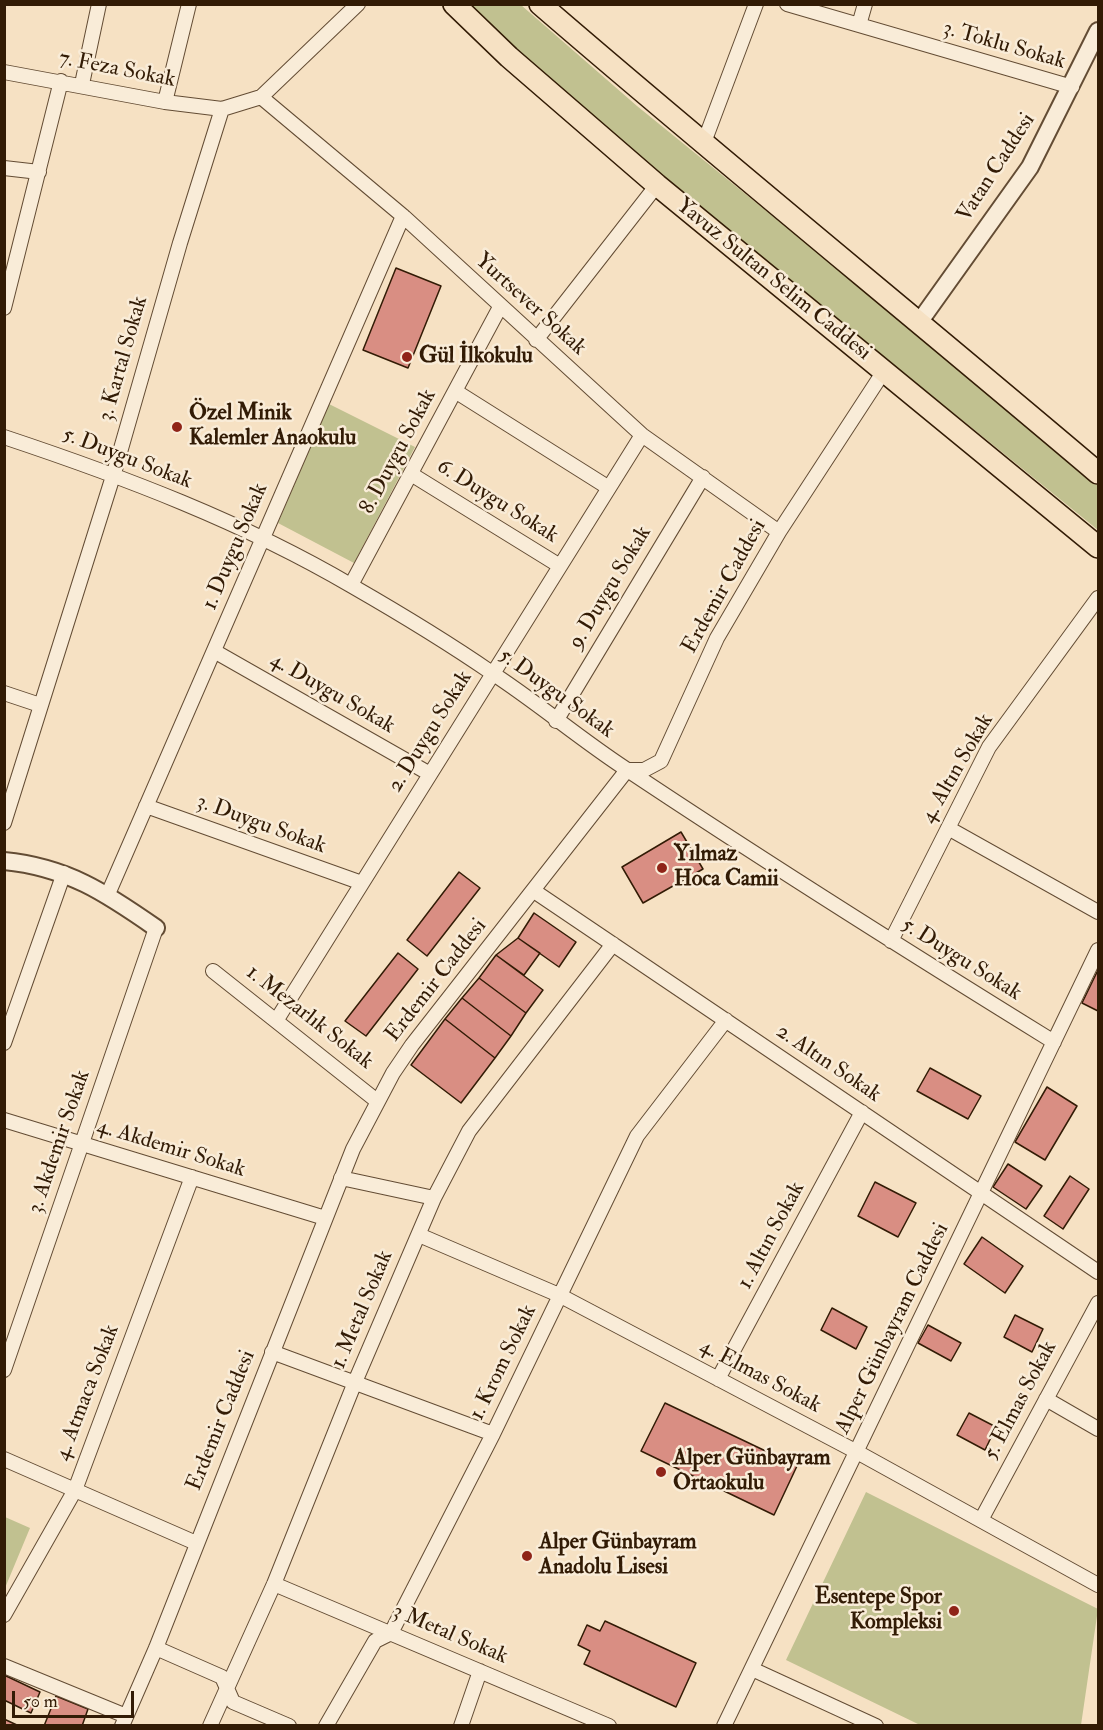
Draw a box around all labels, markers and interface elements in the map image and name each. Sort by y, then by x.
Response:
street label: 3. Toklu Sokak [940,16,1068,76]
street label: 7. Feza Sokak [57,46,177,94]
street label: Vatan Caddesi [952,109,1042,227]
street label: Yavuz Sultan Selim Caddesi [670,193,876,367]
street label: Yurtsever Sokak [469,248,591,362]
street label: 3. Kartal Sokak [94,293,154,425]
place label: Gül İlkokulu [419,344,533,370]
marker: Gül İlkokulu [400,350,414,364]
street label: 8. Duygu Sokak [355,385,443,519]
place label: Özel Minik Kalemler Anaokulu [189,401,356,452]
marker: Özel Minik Kalemler Anaokulu [170,420,184,434]
street label: 5. Duygu Sokak [58,422,196,496]
street label: 6. Duygu Sokak [431,454,563,550]
street label: 1. Duygu Sokak [197,480,275,614]
street label: Erdemir Caddesi [677,515,773,659]
street label: 9. Duygu Sokak [564,522,658,654]
street label: 5. Duygu Sokak [493,643,619,745]
street label: 4. Duygu Sokak [265,648,399,740]
street label: 2. Duygu Sokak [383,666,479,798]
street label: 4. Altın Sokak [916,709,1000,829]
street label: 3. Duygu Sokak [193,789,329,861]
place label: Yılmaz Hoca Camii [674,842,779,894]
marker: Yılmaz Hoca Camii [655,861,669,875]
street label: 5. Duygu Sokak [896,913,1026,1007]
street label: Erdemir Caddesi [381,914,493,1048]
street label: 1. Mezarlık Sokak [240,960,378,1076]
street label: 2. Altın Sokak [770,1019,886,1109]
street label: 3. Akdemir Sokak [23,1067,97,1217]
street label: 4. Akdemir Sokak [94,1114,248,1184]
street label: 1. Altın Sokak [733,1178,811,1294]
street label: Alper Günbayram Caddesi [830,1219,956,1439]
street label: 1. Metal Sokak [326,1247,400,1373]
street label: 1. Krom Sokak [465,1301,543,1425]
street label: 4. Atmaca Sokak [50,1321,126,1465]
street label: 4. Elmas Sokak [695,1334,825,1420]
street label: 5. Elmas Sokak [979,1337,1063,1465]
street label: Erdemir Caddesi [182,1347,262,1495]
place label: Alper Günbayram Ortaokulu [673,1446,830,1498]
marker: Alper Günbayram Ortaokulu [654,1465,668,1479]
place label: Alper Günbayram Anadolu Lisesi [539,1530,696,1582]
marker: Alper Günbayram Anadolu Lisesi [520,1549,534,1563]
place label: Esentepe Spor Kompleksi [815,1585,942,1636]
street label: 3 Metal Sokak [389,1599,511,1671]
marker: Esentepe Spor Kompleksi [947,1604,961,1618]
scale bar [15,1679,136,1717]
text: 50 m [23,1690,58,1713]

